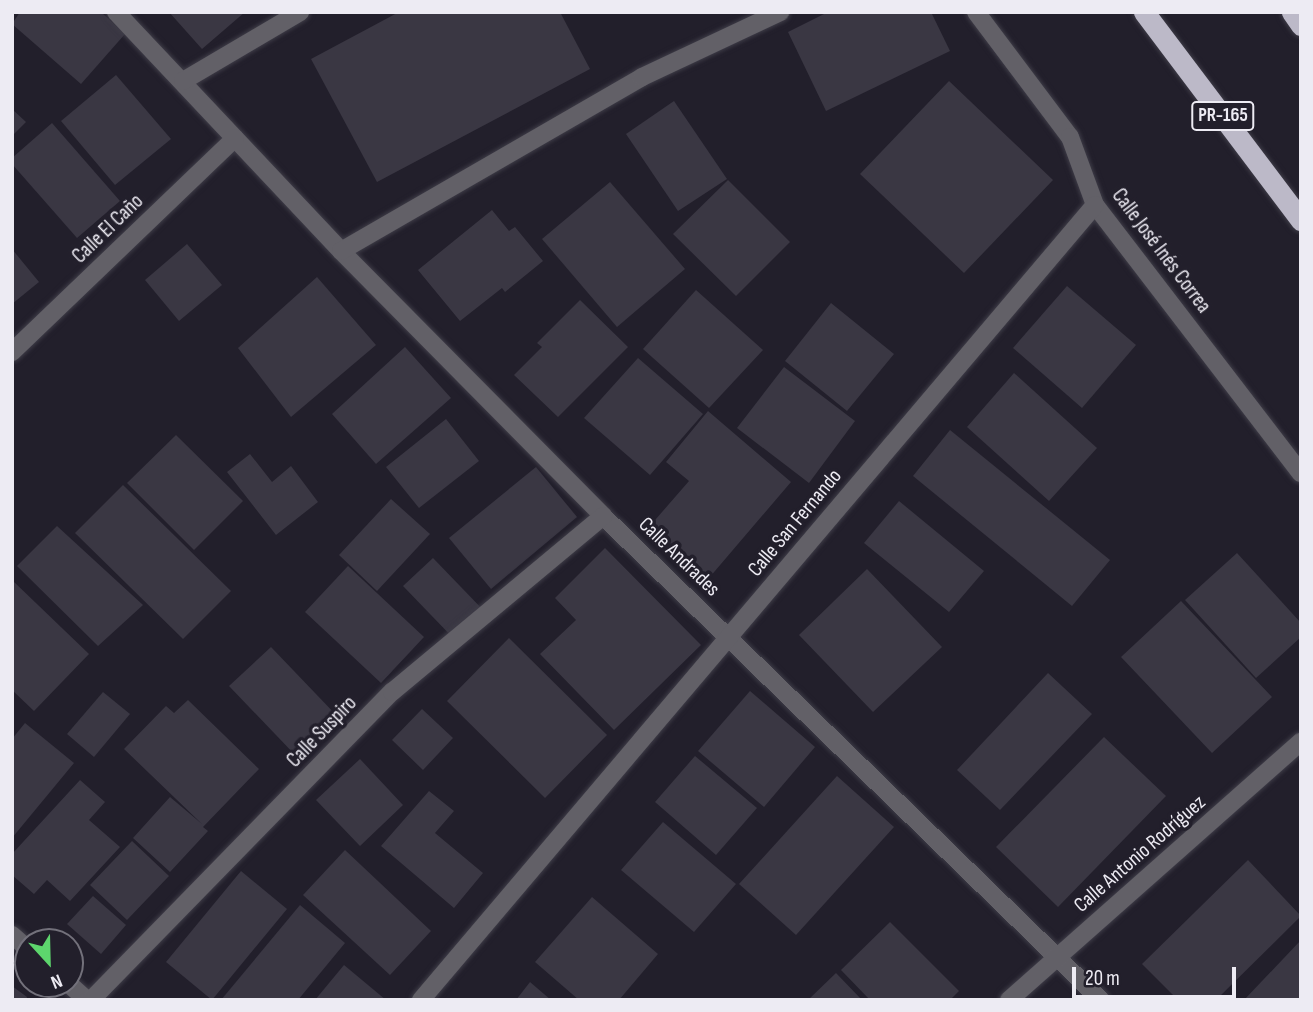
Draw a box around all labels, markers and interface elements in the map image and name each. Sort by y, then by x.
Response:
road number: PR-165 [1190,100,1256,132]
street label: Calle José Inés Correa [1106,184,1216,318]
street label: Calle El Caño [67,189,149,269]
street label: Calle San Fernando [743,464,847,582]
street label: Calle Andrades [633,512,725,602]
street label: Calle Suspiro [282,691,362,773]
street label: Calle Antonio Rodríguez [1069,790,1211,918]
north arrow [14,928,84,998]
scale bar [1075,953,1240,997]
text: 20 m [1085,966,1120,991]
text: N [47,969,65,994]

